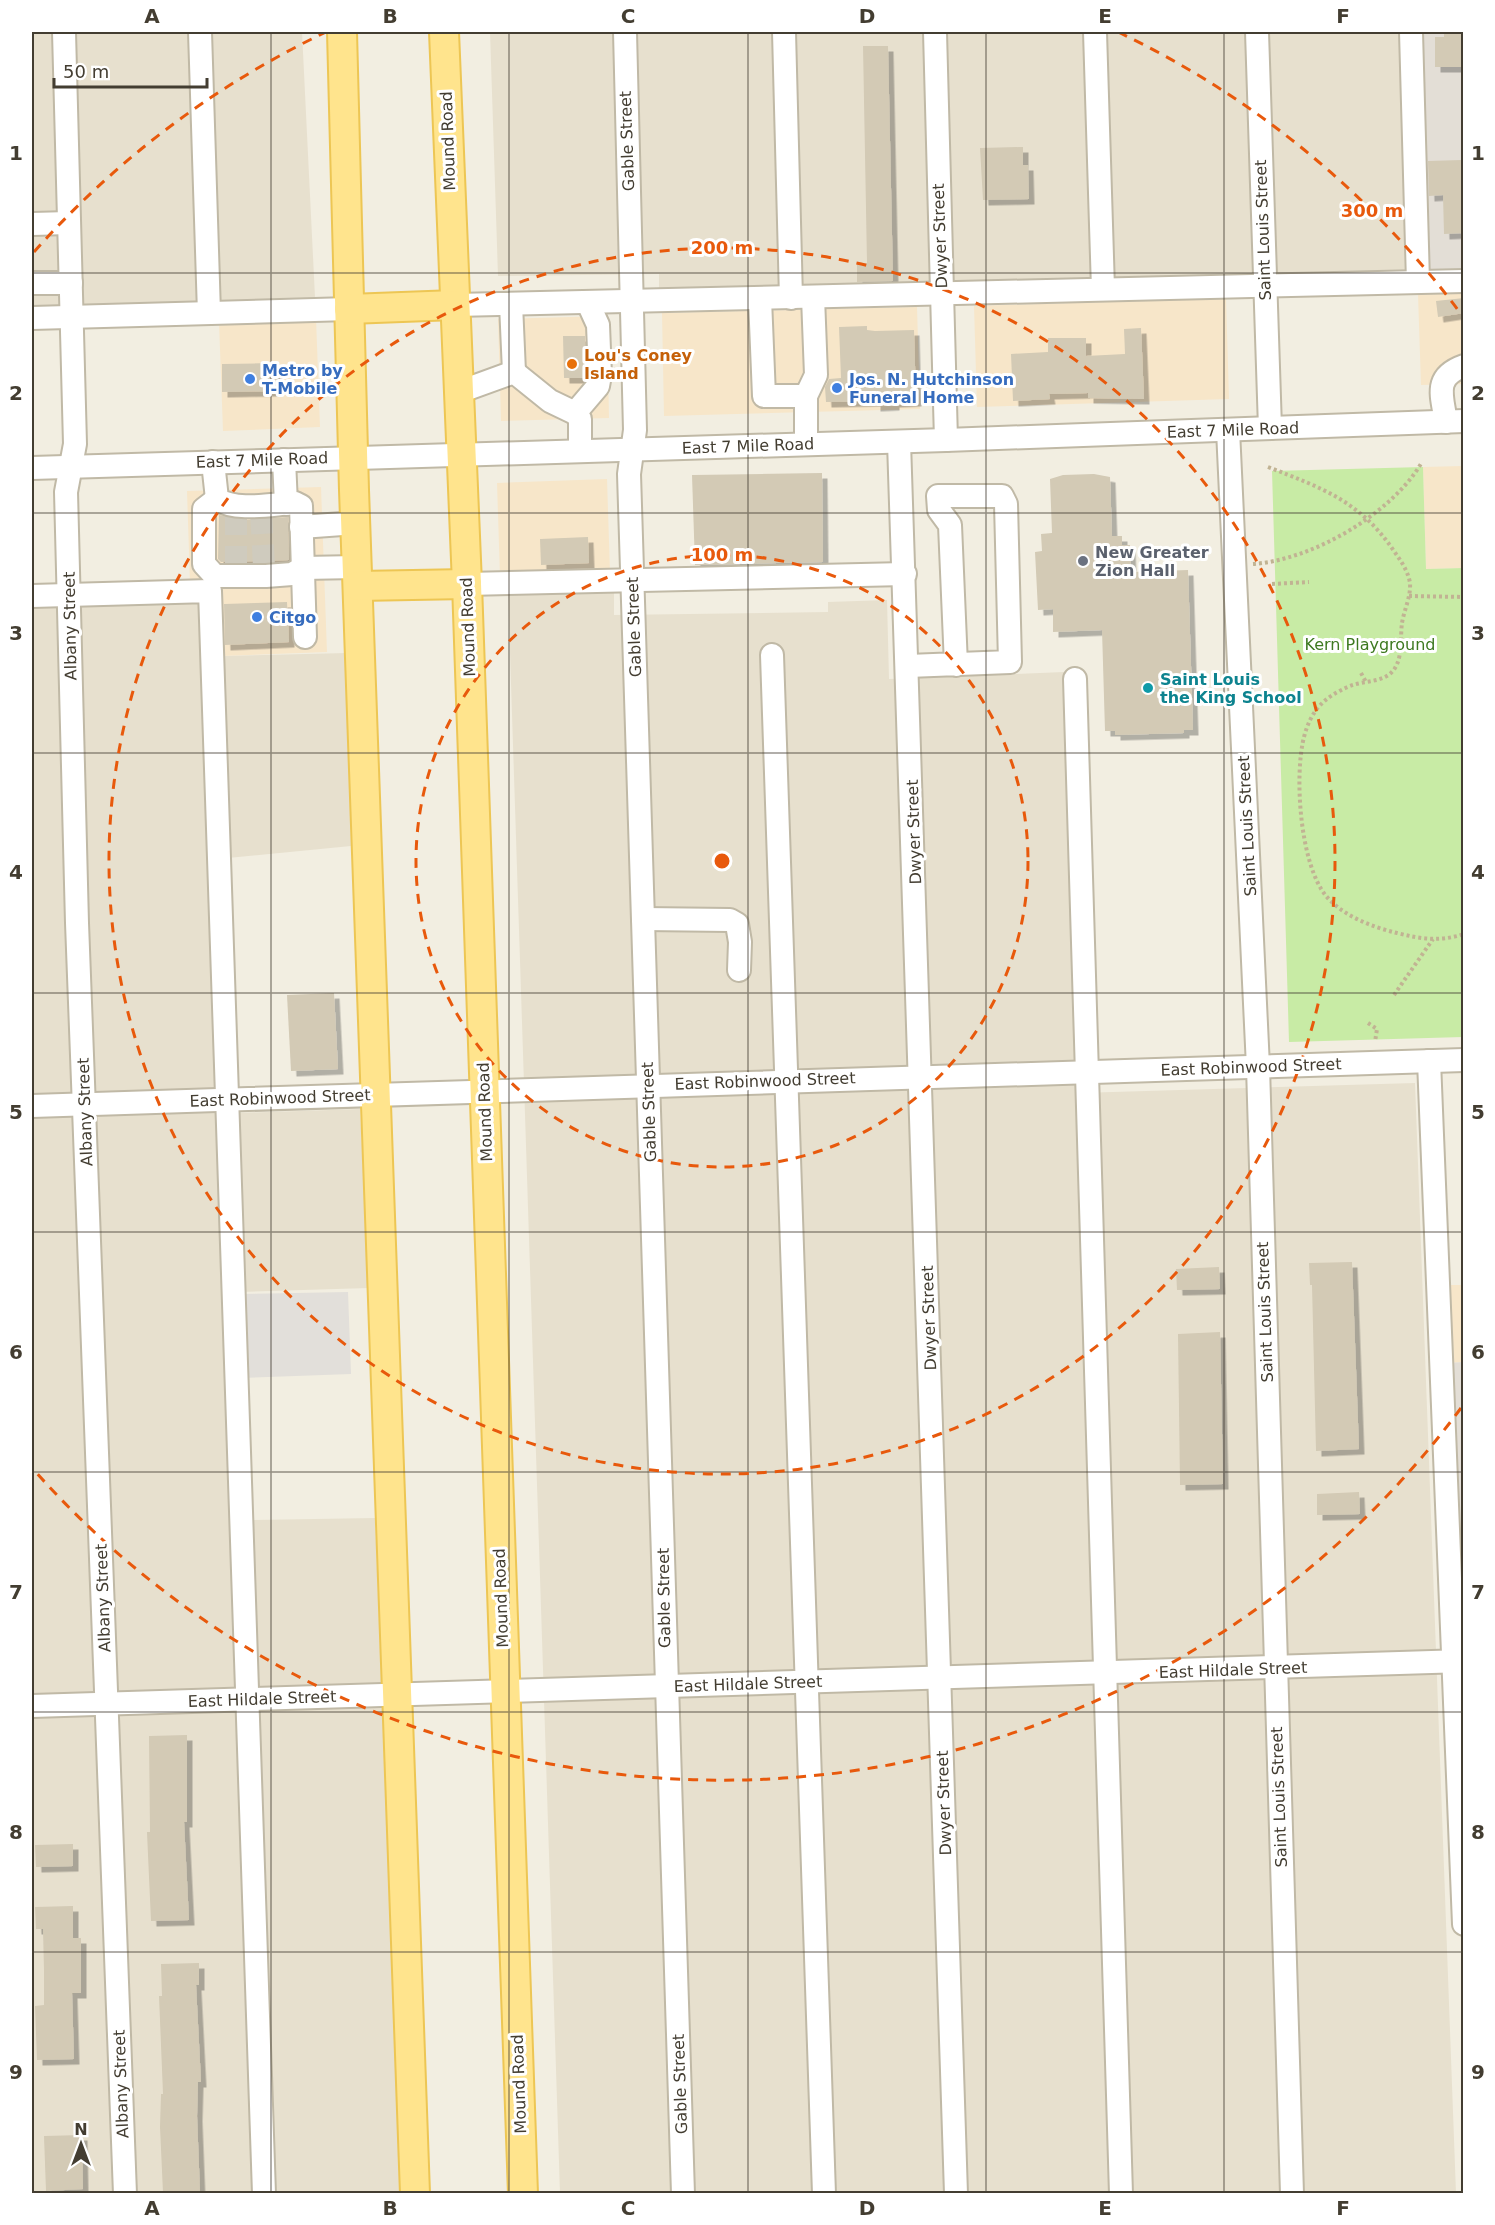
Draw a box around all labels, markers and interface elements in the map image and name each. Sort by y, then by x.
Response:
text: A [144,4,160,28]
text: B [382,4,398,28]
text: C [621,4,635,28]
text: D [859,4,875,28]
text: E [1098,4,1112,28]
text: F [1336,4,1350,28]
scale bar [54,51,207,89]
text: 50 m [63,61,109,82]
street label: Mound Road [437,91,459,191]
street label: Gable Street [616,91,638,191]
text: 1 [9,141,23,165]
text: 1 [1471,141,1485,165]
street label: Saint Louis Street [1251,159,1275,301]
street label: Dwyer Street [929,183,951,289]
text: 300 m [1341,200,1403,221]
text: 200 m [691,237,753,258]
place label: Lou's Coney Island [584,346,693,383]
marker: Lou's Coney Island [565,357,579,371]
place label: Metro by T-Mobile [262,361,343,398]
place label: Jos. N. Hutchinson Funeral Home [848,370,1014,407]
marker: Metro by T-Mobile [243,372,257,386]
text: 2 [9,381,23,405]
marker: Jos. N. Hutchinson Funeral Home [830,381,844,395]
text: 2 [1471,381,1485,405]
street label: East 7 Mile Road [1166,418,1300,442]
street label: East 7 Mile Road [681,434,815,458]
street label: East 7 Mile Road [195,448,329,472]
place label: New Greater Zion Hall [1095,543,1209,580]
text: 100 m [691,544,753,565]
marker: New Greater Zion Hall [1076,554,1090,568]
street label: Albany Street [60,572,80,680]
street label: Mound Road [457,577,479,677]
street label: Gable Street [623,577,645,677]
place label: Citgo [269,608,316,627]
marker: Citgo [250,610,264,624]
text: 3 [9,621,23,645]
text: 3 [1471,621,1485,645]
park label: Kern Playground [1304,635,1436,654]
place label: Saint Louis the King School [1160,670,1302,707]
marker: Saint Louis the King School [1141,681,1155,695]
street label: Saint Louis Street [1234,755,1260,897]
street label: Dwyer Street [903,779,925,885]
centre of rings [712,851,732,871]
text: 4 [9,860,23,884]
text: 4 [1471,860,1485,884]
street label: East Robinwood Street [1160,1054,1342,1080]
street label: Albany Street [74,1057,96,1167]
street label: Mound Road [474,1062,496,1162]
street label: Gable Street [638,1062,660,1162]
street label: East Robinwood Street [674,1068,856,1094]
street label: East Robinwood Street [189,1085,371,1111]
text: 5 [9,1100,23,1124]
text: 5 [1471,1100,1485,1124]
street label: Saint Louis Street [1253,1241,1277,1383]
street label: Dwyer Street [918,1265,940,1371]
text: 6 [9,1340,23,1364]
text: 6 [1471,1340,1485,1364]
street label: Albany Street [92,1543,114,1653]
street label: Mound Road [490,1548,512,1648]
street label: Gable Street [654,1548,674,1648]
text: 7 [9,1580,23,1604]
text: 7 [1471,1580,1485,1604]
street label: East Hildale Street [1158,1658,1308,1682]
street label: East Hildale Street [673,1672,823,1696]
street label: East Hildale Street [187,1687,337,1711]
street label: Saint Louis Street [1267,1726,1291,1868]
street label: Dwyer Street [933,1750,955,1856]
text: 8 [9,1820,23,1844]
text: 8 [1471,1820,1485,1844]
street label: Albany Street [110,2029,132,2139]
street label: Mound Road [508,2034,530,2134]
street label: Gable Street [669,2034,691,2134]
text: 9 [9,2060,23,2084]
text: 9 [1471,2060,1485,2084]
north arrow [51,2114,111,2174]
text: N [74,2120,88,2139]
text: A [144,2196,160,2220]
text: B [382,2196,398,2220]
text: C [621,2196,635,2220]
text: D [859,2196,875,2220]
text: E [1098,2196,1112,2220]
text: F [1336,2196,1350,2220]

